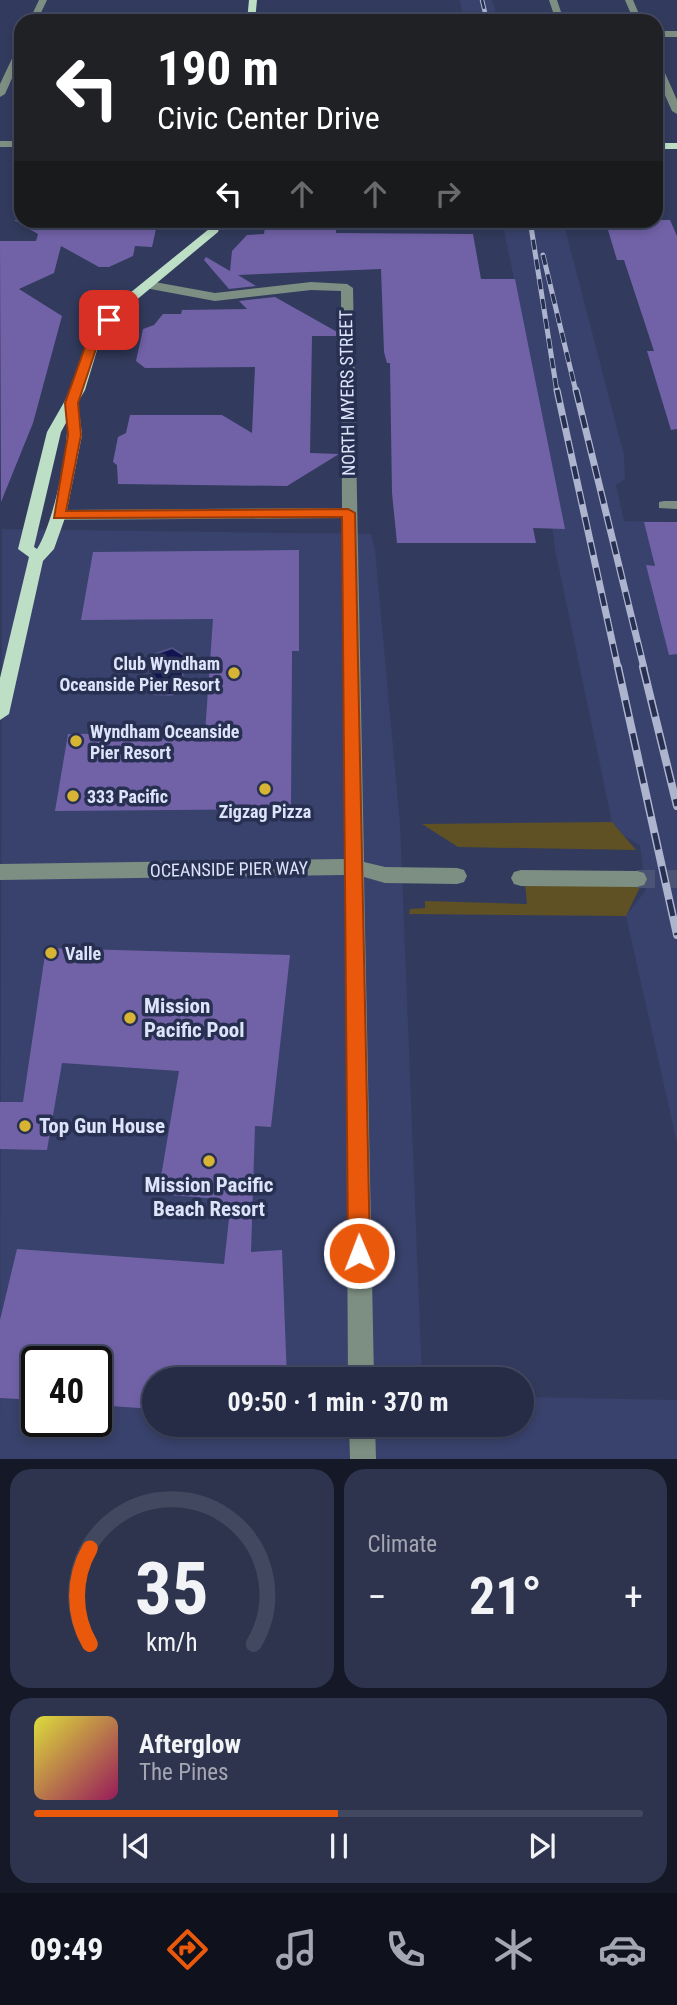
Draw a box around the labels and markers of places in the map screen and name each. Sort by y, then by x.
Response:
pin [79,290,139,350]
place label: Club Wyndham Oceanside Pier Resort [59,653,220,695]
marker: Club Wyndham Oceanside Pier Resort [226,665,242,681]
place label: Wyndham Oceanside Pier Resort [90,721,240,763]
marker: Wyndham Oceanside Pier Resort [68,733,84,749]
marker: Zigzag Pizza [257,781,273,797]
place label: 333 Pacific [87,786,168,807]
marker: 333 Pacific [65,788,81,804]
place label: Zigzag Pizza [219,801,311,822]
place label: Valle [65,943,102,964]
marker: Valle [43,945,59,961]
place label: Mission Pacific Pool [144,994,245,1042]
marker: Mission Pacific Pool [122,1010,138,1026]
place label: Top Gun House [39,1114,165,1138]
marker: Top Gun House [17,1118,33,1134]
marker: Mission Pacific Beach Resort [201,1153,217,1169]
place label: Mission Pacific Beach Resort [145,1173,274,1221]

